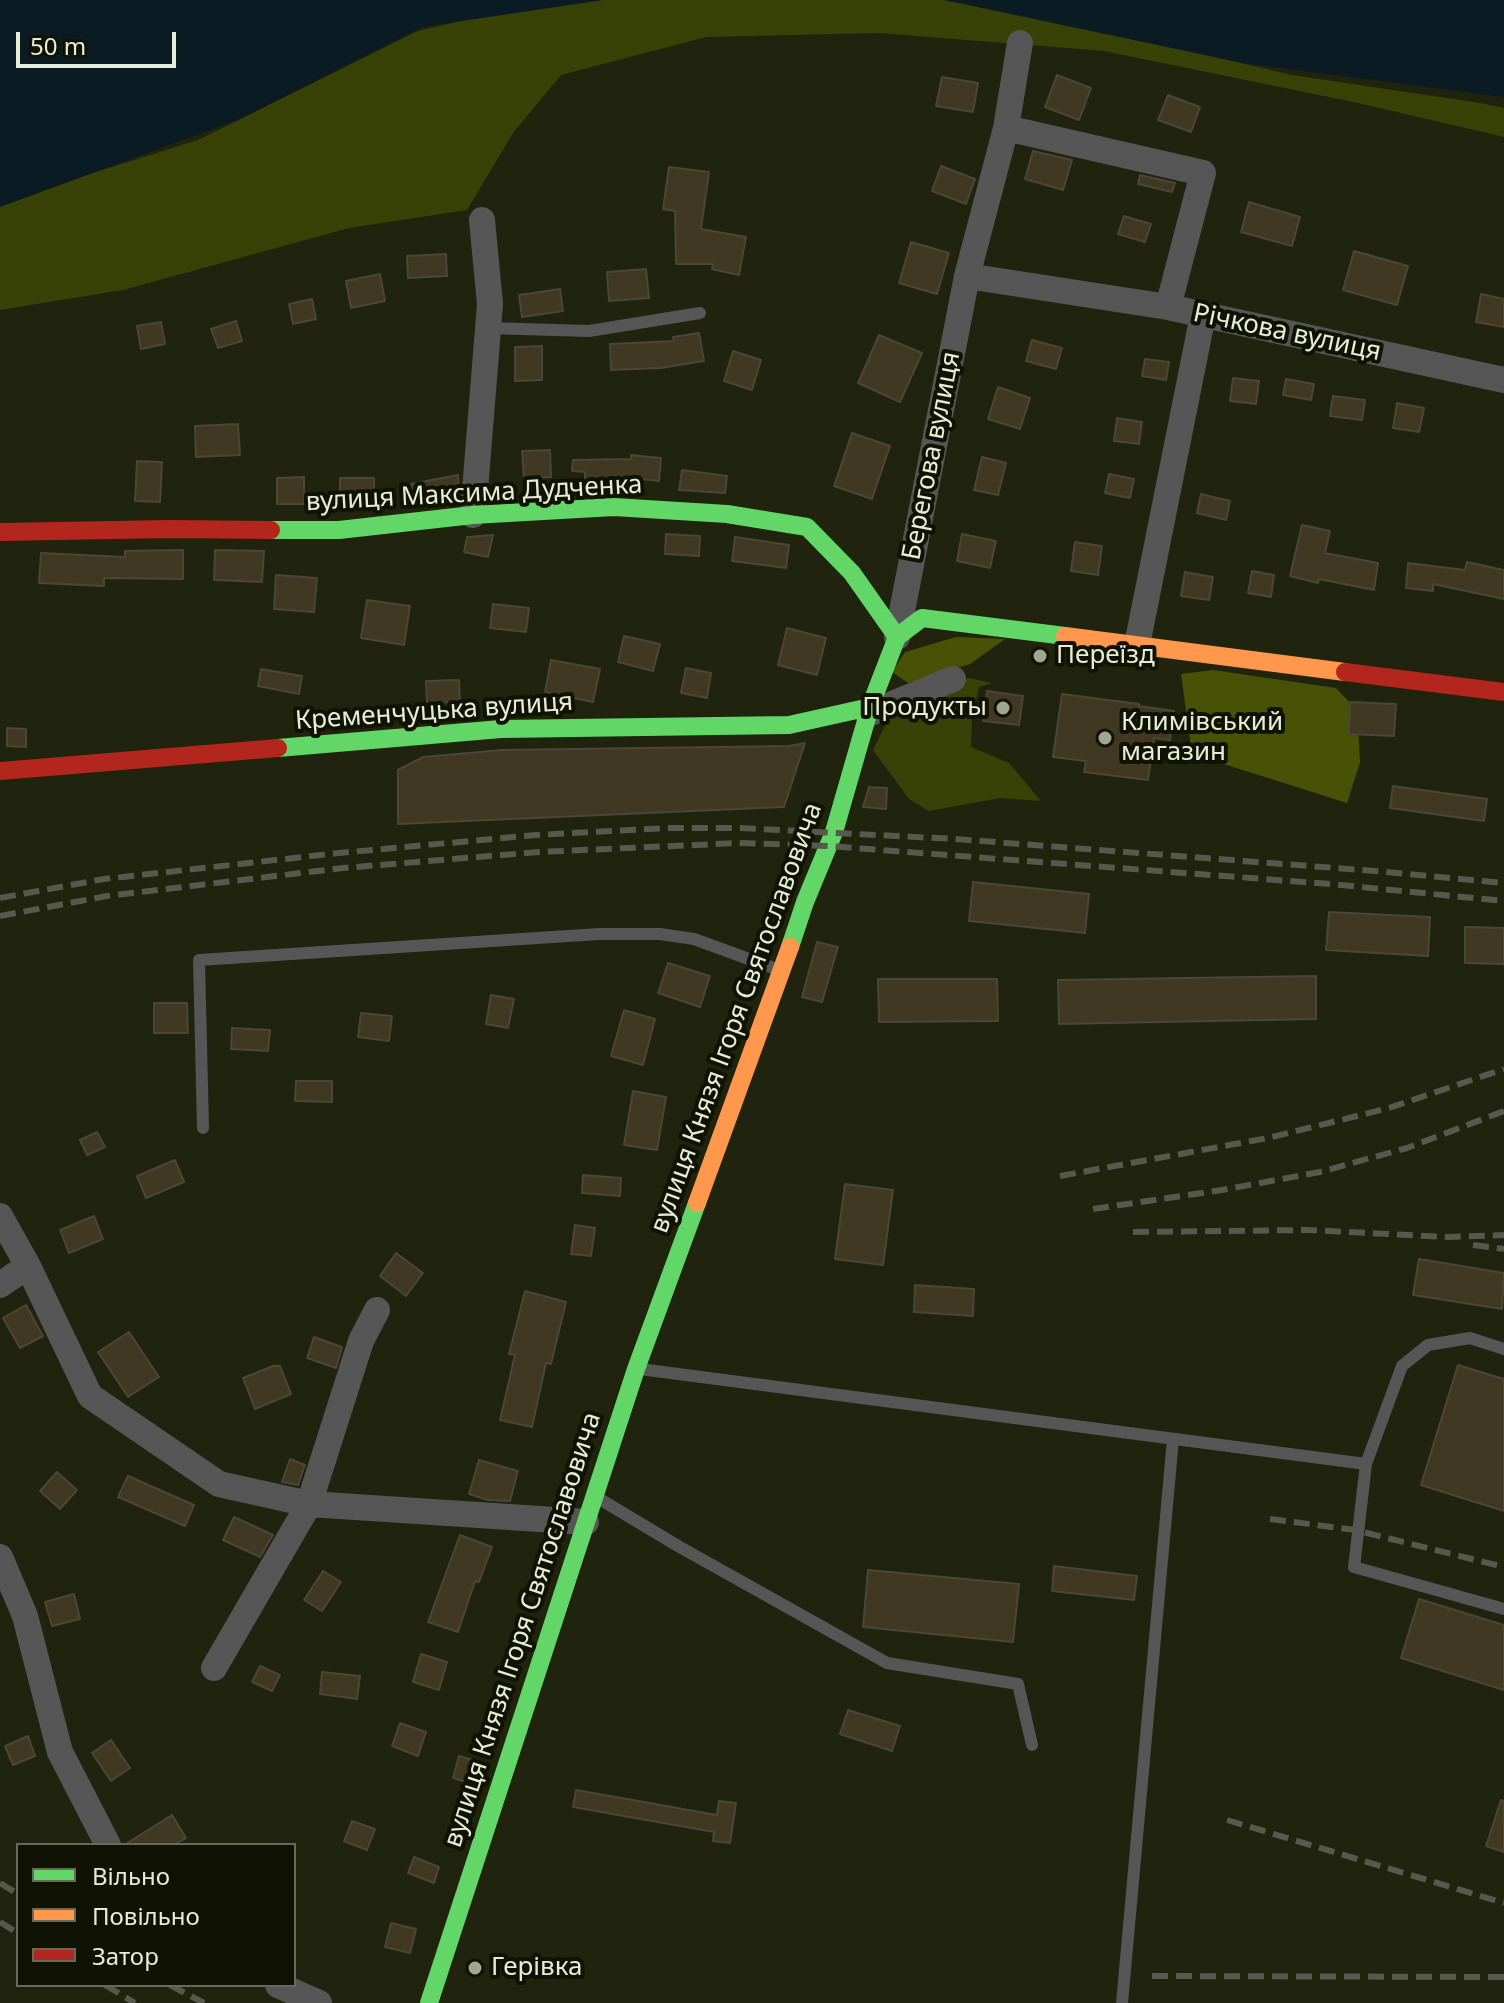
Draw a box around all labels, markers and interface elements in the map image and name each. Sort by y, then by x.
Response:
scale bar [20,16,180,66]
text: 50 m [30,29,86,62]
street label: Річкова вулиця [1190,298,1384,368]
street label: Берегова вулиця [897,349,967,563]
street label: вулиця Максима Дудченка [305,470,643,518]
place label: Переїзд [1056,640,1155,672]
marker: Переїзд [1031,647,1049,665]
street label: Кременчуцька вулиця [294,687,574,737]
place label: Продукты [862,692,987,724]
marker: Продукты [994,699,1012,717]
place label: Климівський магазин [1121,707,1283,768]
marker: Климівський магазин [1096,729,1114,747]
street label: вулиця Князя Ігоря Святославовича [645,799,829,1237]
street label: вулиця Князя Ігоря Святославовича [438,1409,608,1851]
legend [16,1843,296,1987]
text: Вільно [92,1859,170,1892]
text: Повільно [92,1899,200,1932]
text: Затор [92,1939,159,1972]
place label: Герівка [491,1952,582,1984]
marker: Герівка [466,1959,484,1977]

